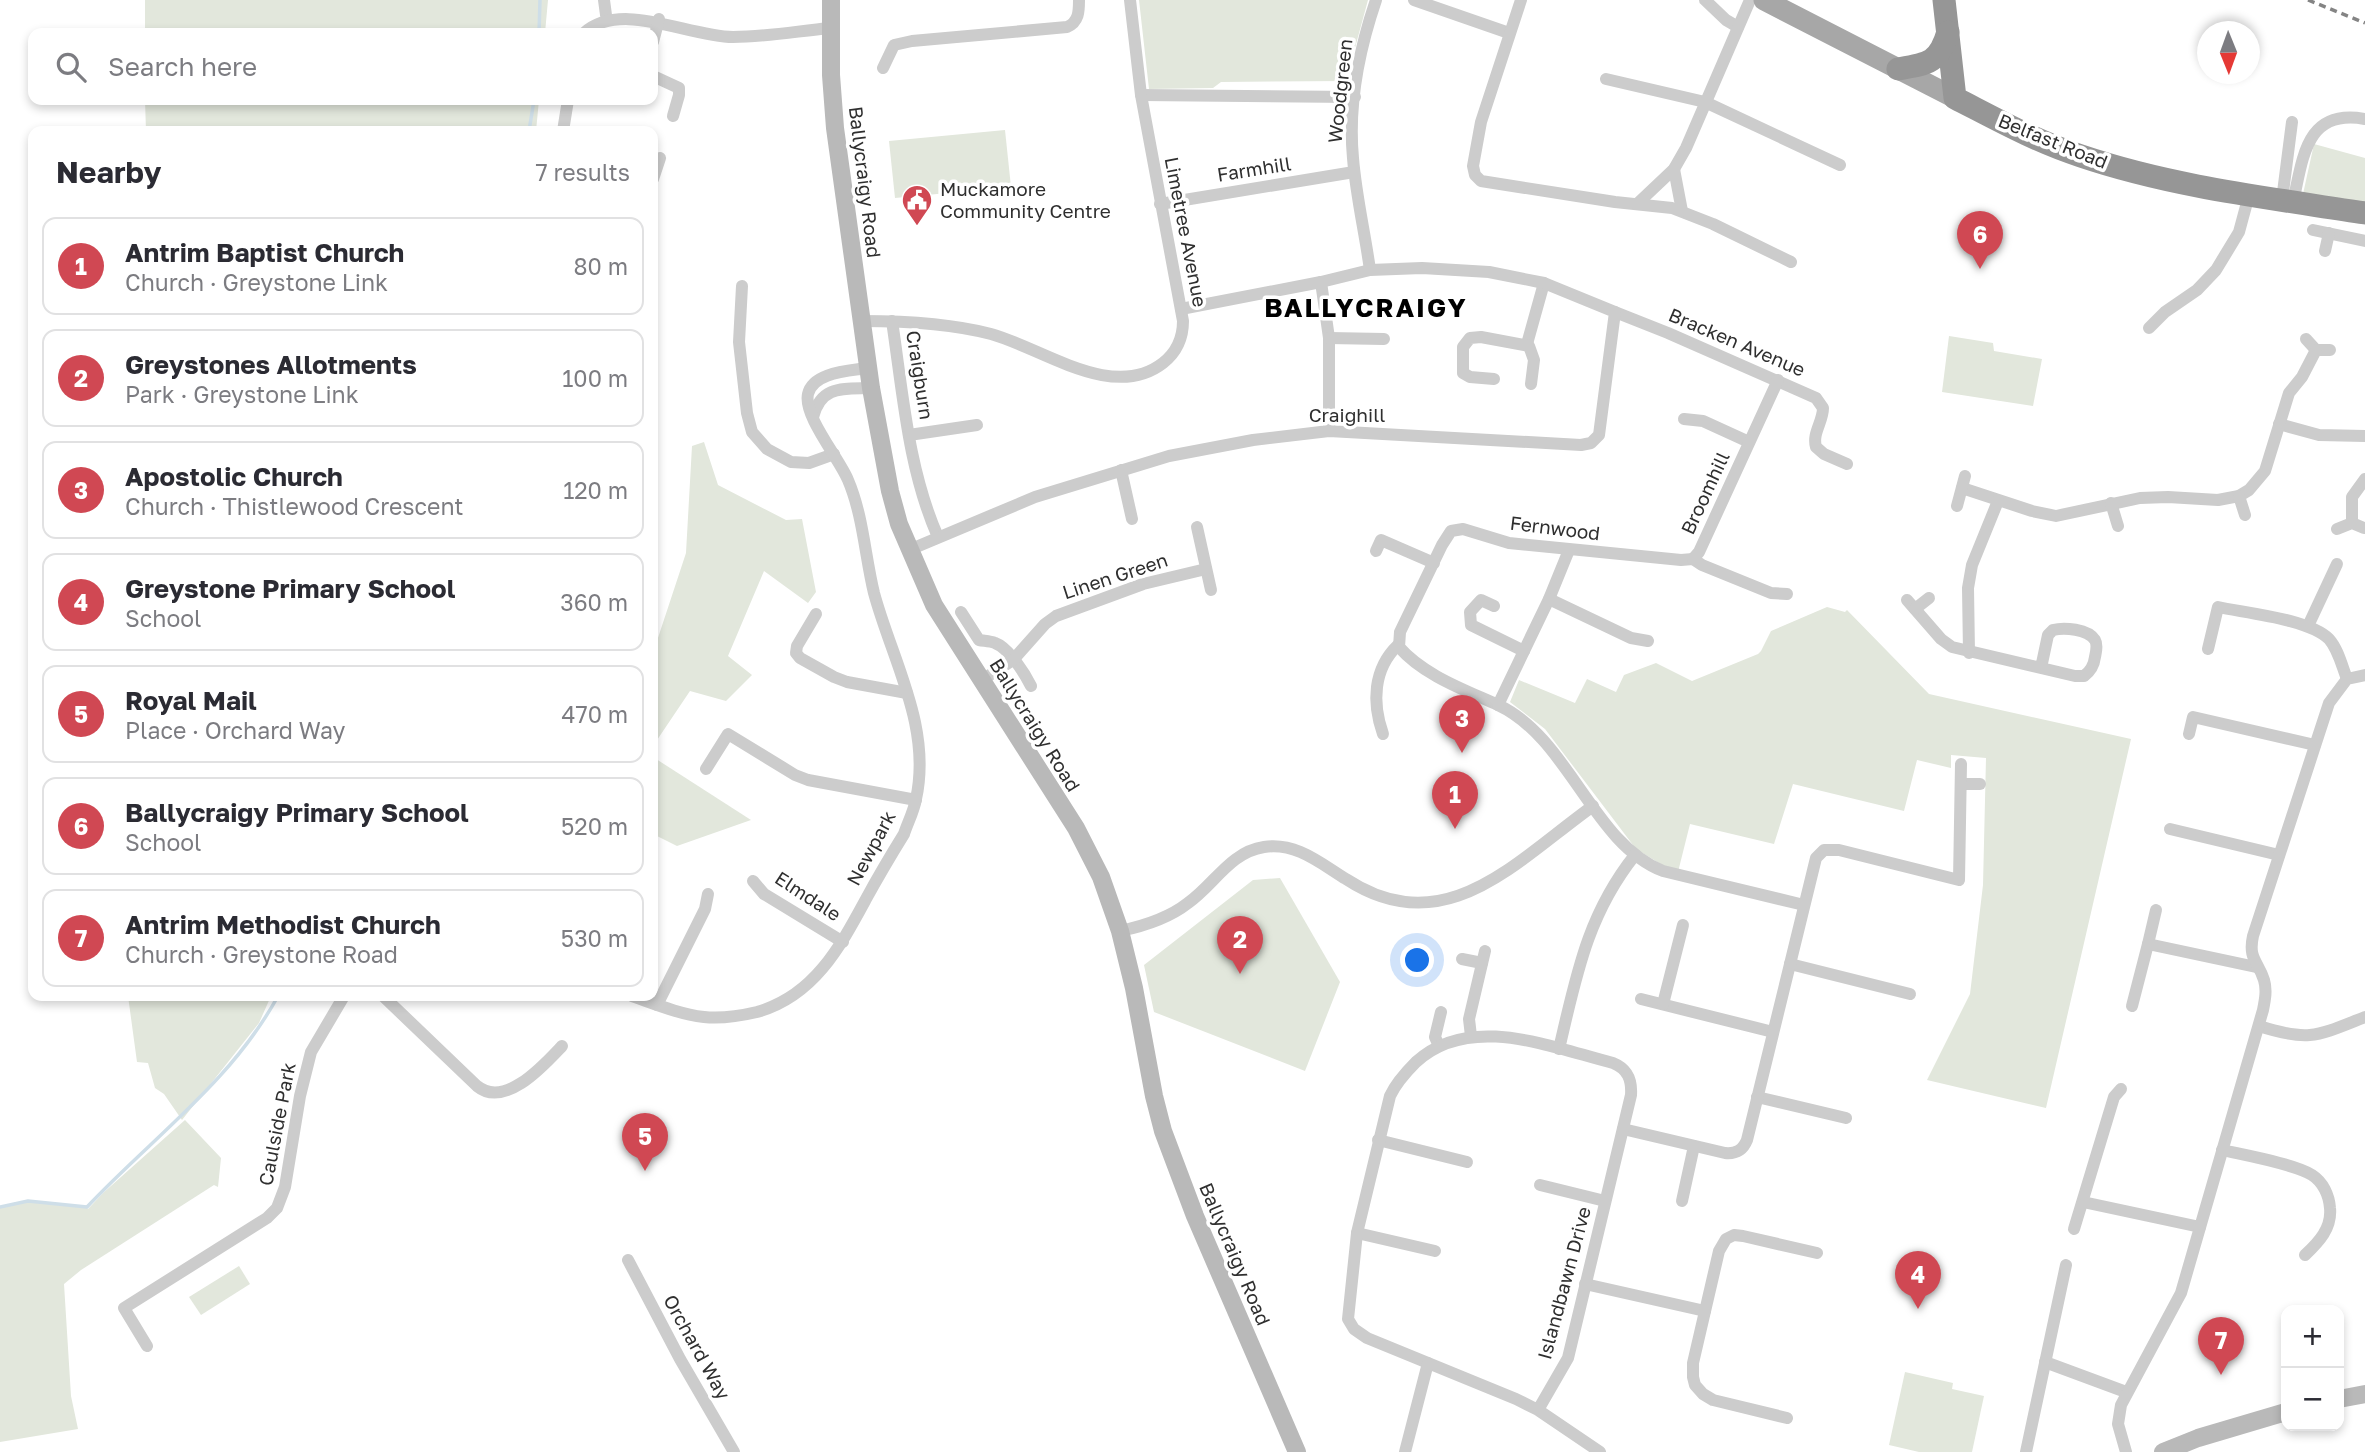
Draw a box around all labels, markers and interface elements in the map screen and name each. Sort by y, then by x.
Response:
north arrow [2197,21,2260,84]
search box [28,28,658,105]
street label: Woodgreen [1323,38,1356,144]
icon: search [52,48,90,86]
text: Search here [108,51,257,82]
street label: Ballycraigy Road [845,105,886,259]
street label: Belfast Road [1995,108,2111,173]
street label: Farmhill [1215,151,1293,186]
text: Nearby [56,154,161,190]
street label: Limetree Avenue [1161,155,1212,309]
text: 7 results [536,158,630,186]
place label: Muckamore Community Centre [940,177,1111,222]
public building icon: Muckamore Community Centre [900,183,934,227]
pin: 6 [1957,211,2003,269]
text: Antrim Baptist Church [125,237,404,268]
text: 1 [75,252,87,280]
text: 80 m [574,252,628,280]
text: Church · Greystone Link [125,268,388,296]
district label: BALLYCRAIGY [1264,292,1468,323]
street label: Bracken Avenue [1666,302,1809,381]
street label: Craigburn [902,329,939,421]
text: Greystones Allotments [125,349,417,380]
text: 2 [74,364,88,392]
text: 100 m [562,364,628,392]
text: Park · Greystone Link [125,380,359,408]
street label: Craighill [1309,403,1385,426]
street label: Broomhill [1675,448,1734,538]
text: Apostolic Church [125,461,343,492]
text: 3 [74,476,88,504]
text: 120 m [563,476,628,504]
text: Church · Thistlewood Crescent [125,492,464,520]
street label: Fernwood [1509,511,1601,544]
street label: Linen Green [1059,548,1170,603]
text: Greystone Primary School [125,573,455,604]
text: 4 [74,588,88,616]
text: 360 m [560,588,628,616]
text: School [125,604,201,632]
street label: Ballycraigy Road [985,654,1086,796]
text: Royal Mail [125,685,257,716]
pin: 3 [1439,695,1485,753]
text: 5 [74,700,88,728]
text: 470 m [561,700,628,728]
text: Place · Orchard Way [125,716,345,744]
pin: 1 [1432,771,1478,829]
text: Ballycraigy Primary School [125,797,469,828]
street label: Newpark [841,806,900,889]
text: 6 [74,812,88,840]
text: 520 m [561,812,628,840]
text: School [125,828,201,856]
street label: Elmdale [771,866,845,925]
text: Antrim Methodist Church [125,909,441,940]
pin: 2 [1217,916,1263,974]
text: 7 [75,924,87,952]
text: 530 m [561,924,628,952]
text: Church · Greystone Road [125,940,398,968]
your location [1400,943,1434,977]
street label: Caulside Park [253,1060,300,1187]
pin: 5 [622,1113,668,1171]
street label: Ballycraigy Road [1195,1179,1276,1329]
street label: Islandbawn Drive [1532,1204,1595,1362]
pin: 4 [1895,1251,1941,1309]
street label: Orchard Way [659,1290,736,1403]
map controls [2281,1305,2344,1431]
button: + [2281,1305,2344,1368]
pin: 7 [2198,1317,2244,1375]
button: − [2281,1368,2344,1431]

